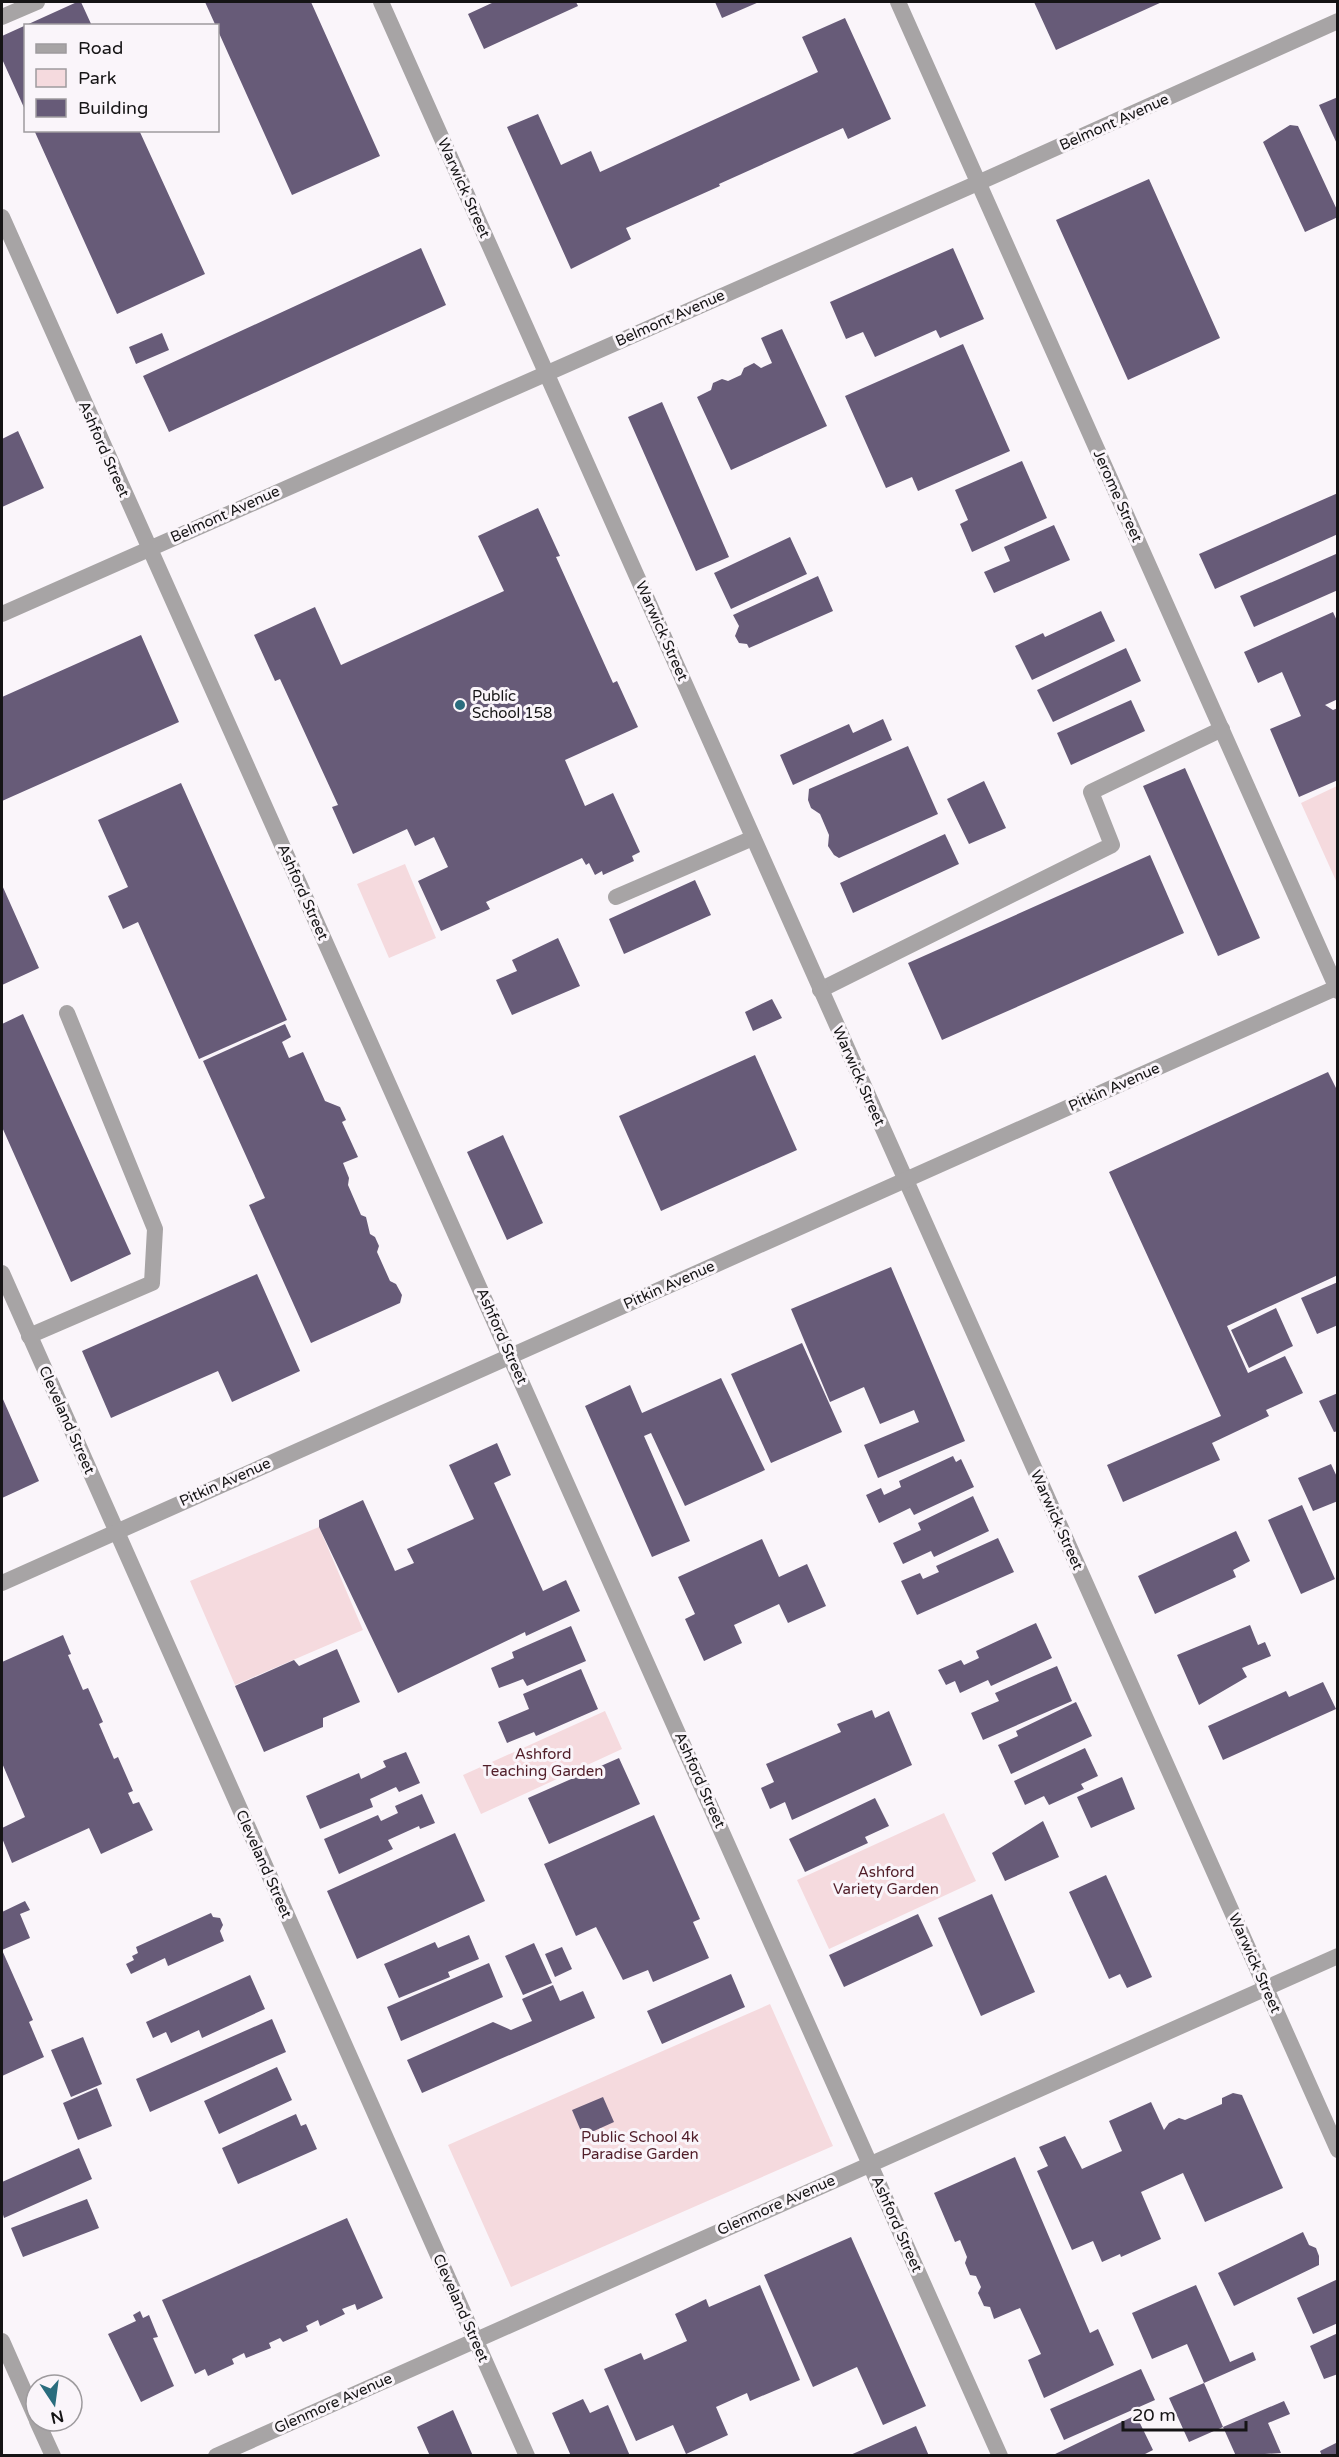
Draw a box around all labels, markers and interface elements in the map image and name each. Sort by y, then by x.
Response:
legend [24,24,219,132]
text: Road [78,37,123,59]
text: Park [78,67,117,89]
street label: Belmont Avenue [1057,90,1171,154]
text: Building [78,97,148,119]
street label: Warwick Street [434,135,494,241]
street label: Belmont Avenue [613,286,727,350]
street label: Ashford Street [75,398,133,500]
street label: Jerome Street [1090,447,1146,545]
street label: Belmont Avenue [168,482,282,546]
street label: Warwick Street [632,578,692,684]
place label: Public School 158 [472,687,553,722]
marker: Public School 158 [453,698,467,712]
street label: Ashford Street [274,841,332,943]
street label: Warwick Street [829,1023,889,1129]
street label: Pitkin Avenue [1066,1059,1162,1115]
street label: Pitkin Avenue [621,1257,717,1313]
street label: Ashford Street [473,1285,531,1387]
street label: Cleveland Street [35,1363,99,1477]
street label: Pitkin Avenue [177,1454,273,1510]
street label: Warwick Street [1027,1467,1087,1573]
street label: Ashford Street [671,1729,729,1831]
park label: Ashford Teaching Garden [483,1745,603,1780]
street label: Cleveland Street [232,1807,296,1921]
park label: Ashford Variety Garden [833,1863,939,1898]
street label: Warwick Street [1225,1910,1285,2016]
park label: Public School 4k Paradise Garden [581,2128,699,2163]
street label: Glenmore Avenue [714,2171,838,2239]
street label: Ashford Street [868,2173,926,2275]
street label: Cleveland Street [429,2251,493,2365]
street label: Glenmore Avenue [271,2369,395,2437]
north arrow [24,2373,84,2433]
scale bar [1123,2394,1246,2432]
text: 20 m [1132,2404,1176,2426]
text: N [49,2405,66,2428]

